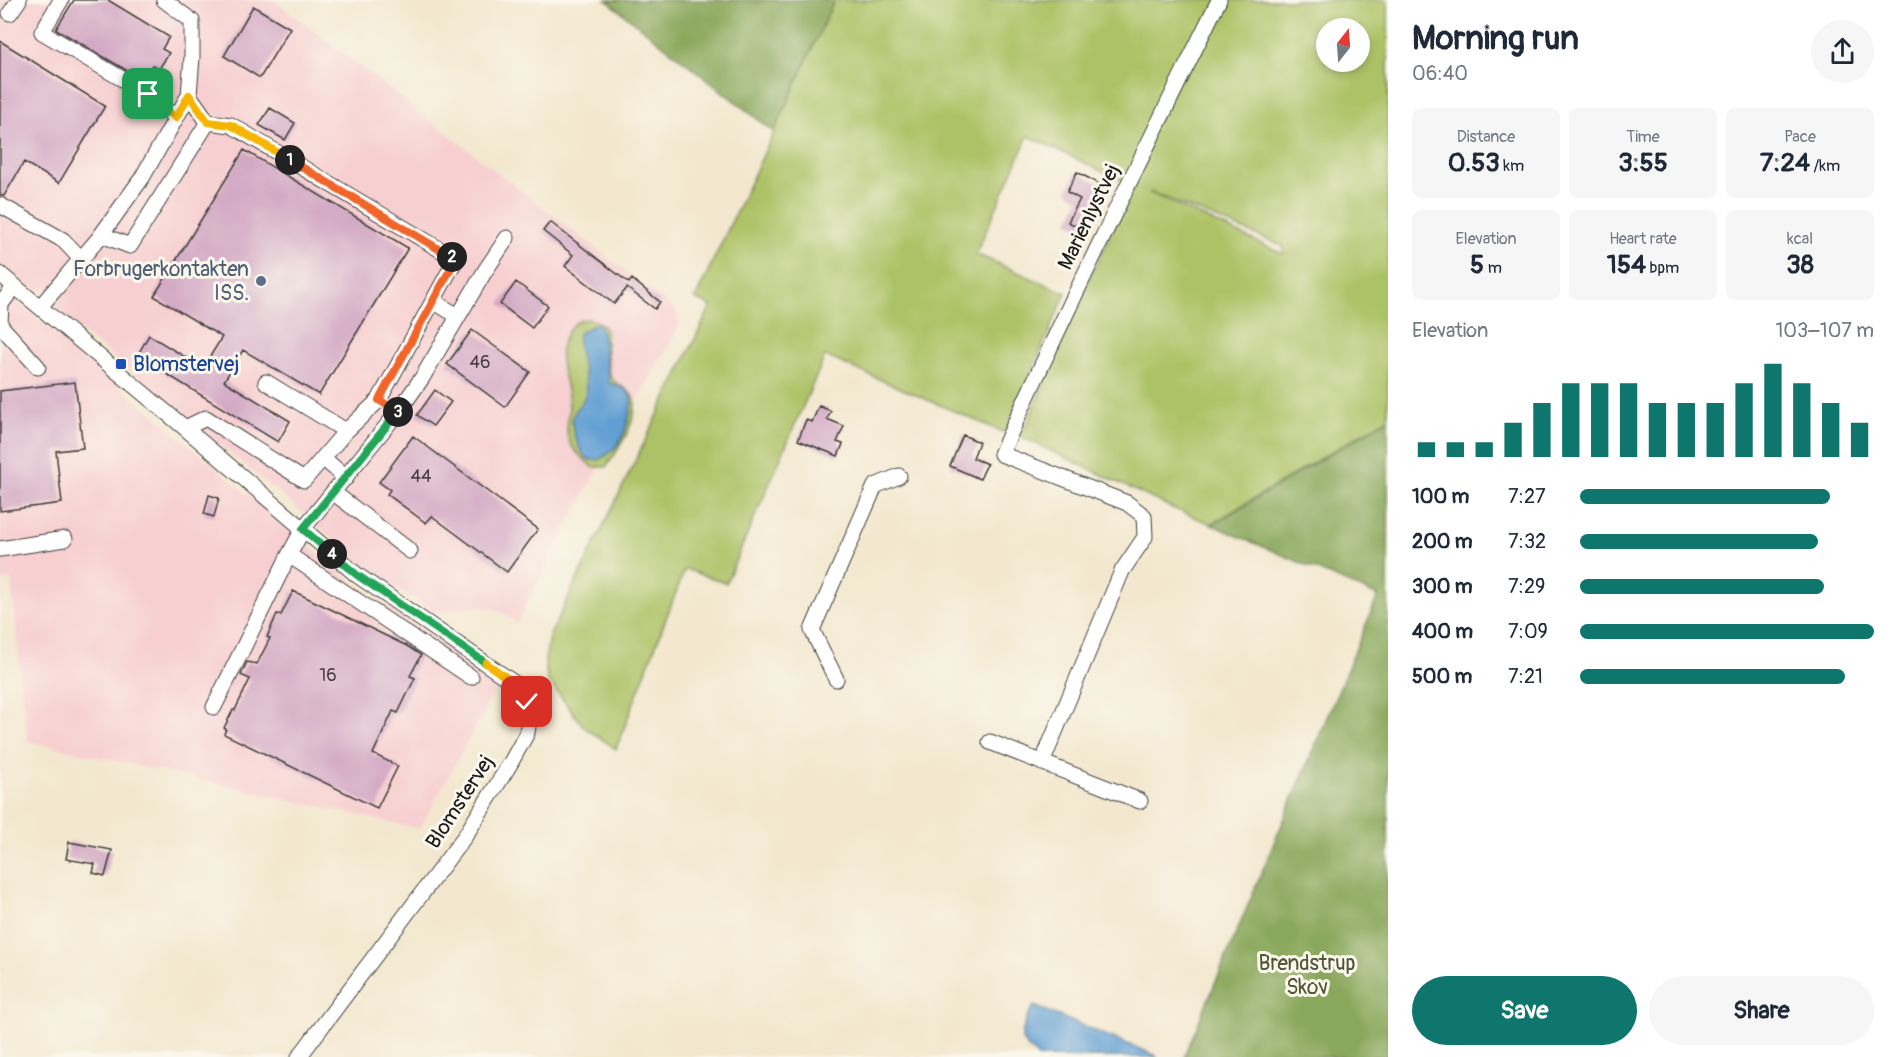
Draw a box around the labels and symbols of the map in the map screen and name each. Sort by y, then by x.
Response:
north arrow [1316,18,1370,72]
pin [122,68,173,119]
pin: 1 [275,145,305,175]
street label: Marienlystvej [1052,160,1126,274]
pin: 2 [437,242,467,272]
place label: Forbrugerkontakten ISS. [73,256,249,307]
marker: Forbrugerkontakten ISS. [254,274,268,288]
place label: Blomstervej [133,351,239,378]
house number: 46 [470,351,490,374]
marker: Blomstervej [114,357,128,371]
pin: 3 [383,397,413,427]
house number: 44 [411,465,432,488]
pin: 4 [317,539,347,569]
house number: 16 [319,664,337,687]
pin [501,676,552,727]
street label: Blomstervej [420,750,500,854]
park label: Brendstrup Skov [1259,950,1356,1001]

